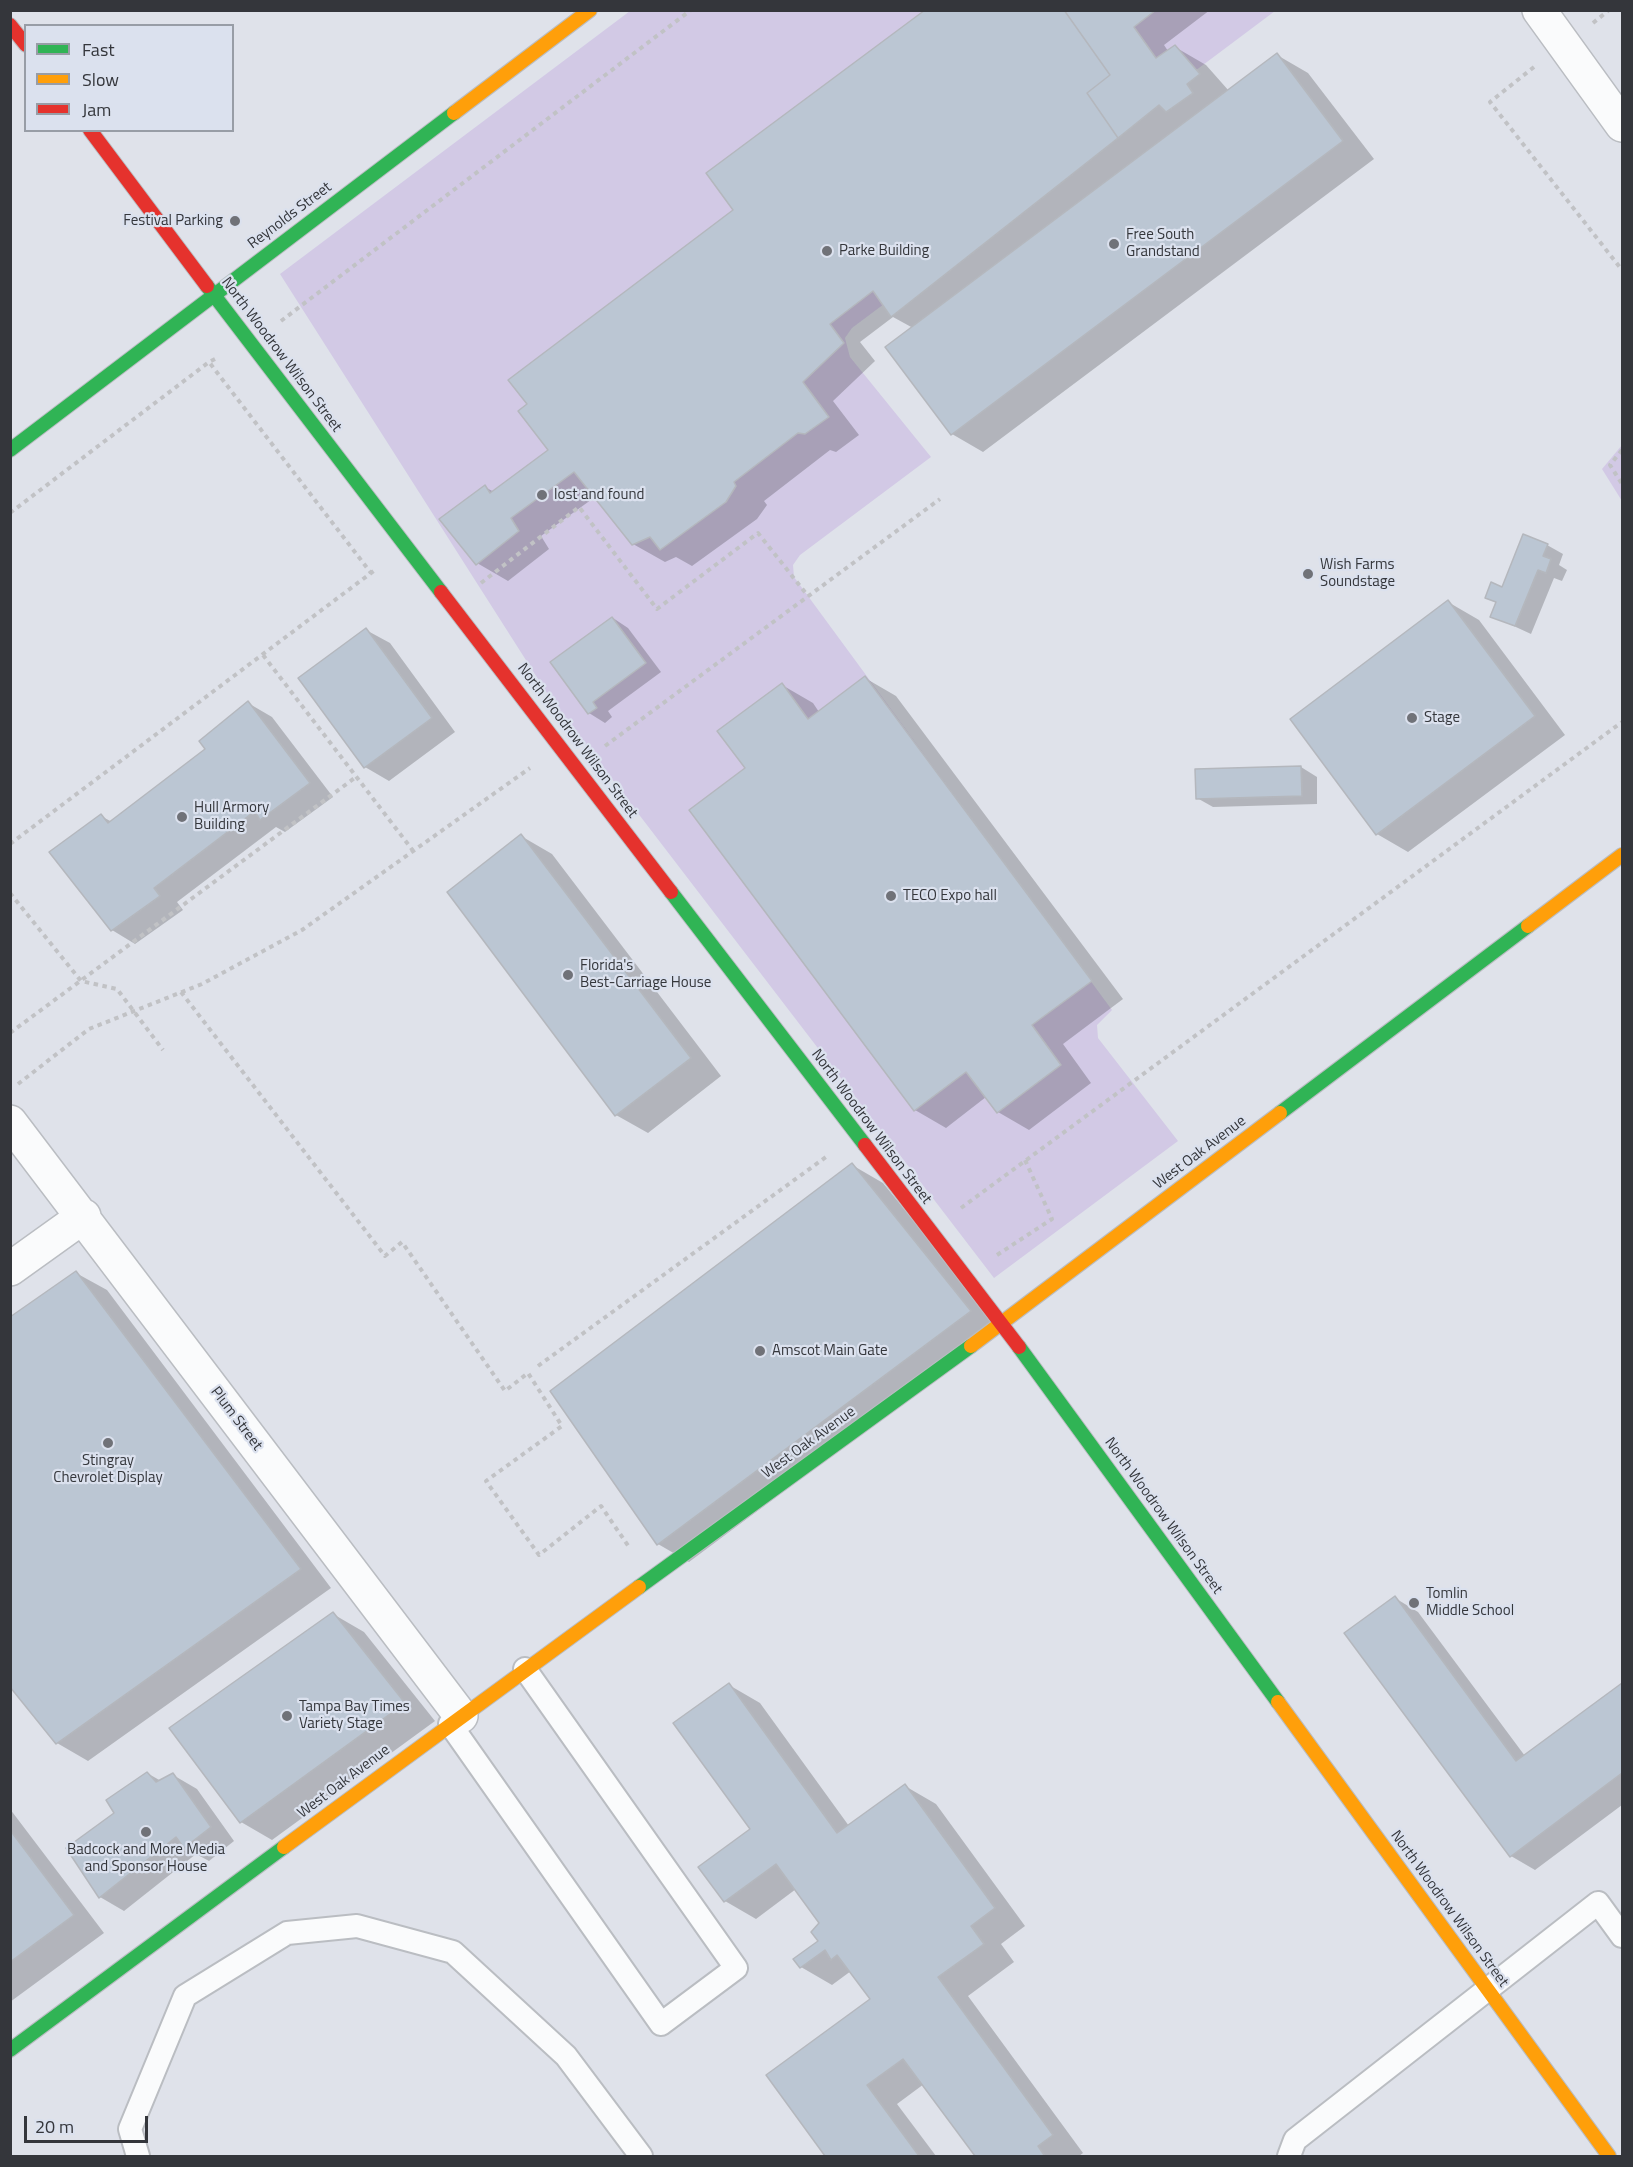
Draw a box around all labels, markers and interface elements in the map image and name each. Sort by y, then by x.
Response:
legend [24,24,234,132]
text: Fast [82,36,115,63]
text: Slow [82,66,119,93]
text: Jam [82,96,111,123]
street label: Reynolds Street [245,179,335,253]
place label: Festival Parking [123,212,223,230]
marker: Festival Parking [228,214,242,228]
place label: Free South Grandstand [1126,226,1200,261]
marker: Free South Grandstand [1107,237,1121,251]
place label: Parke Building [839,242,929,260]
marker: Parke Building [820,244,834,258]
street label: North Woodrow Wilson Street [217,274,345,436]
place label: lost and found [554,486,644,504]
marker: lost and found [535,488,549,502]
place label: Wish Farms Soundstage [1320,556,1395,591]
marker: Wish Farms Soundstage [1301,567,1315,581]
street label: North Woodrow Wilson Street [513,660,641,822]
place label: Stage [1424,709,1460,727]
marker: Stage [1405,711,1419,725]
place label: Hull Armory Building [194,799,269,834]
marker: Hull Armory Building [175,810,189,824]
place label: TECO Expo hall [903,887,997,905]
marker: TECO Expo hall [884,889,898,903]
place label: Florida's Best-Carriage House [580,957,711,992]
marker: Florida's Best-Carriage House [561,968,575,982]
street label: North Woodrow Wilson Street [807,1046,935,1208]
street label: West Oak Avenue [1150,1112,1250,1194]
place label: Amscot Main Gate [772,1342,888,1360]
marker: Amscot Main Gate [753,1344,767,1358]
street label: Plum Street [206,1384,266,1454]
street label: West Oak Avenue [759,1403,859,1483]
street label: North Woodrow Wilson Street [1100,1434,1226,1598]
marker: Stingray Chevrolet Display [101,1436,115,1450]
place label: Stingray Chevrolet Display [53,1452,163,1487]
place label: Tomlin Middle School [1426,1585,1514,1620]
marker: Tomlin Middle School [1407,1596,1421,1610]
place label: Tampa Bay Times Variety Stage [299,1698,410,1733]
marker: Tampa Bay Times Variety Stage [280,1709,294,1723]
street label: West Oak Avenue [294,1741,394,1823]
marker: Badcock and More Media and Sponsor House [139,1825,153,1839]
street label: North Woodrow Wilson Street [1386,1827,1512,1991]
place label: Badcock and More Media and Sponsor House [67,1841,225,1876]
scale bar [27,2104,152,2142]
text: 20 m [35,2113,74,2140]

